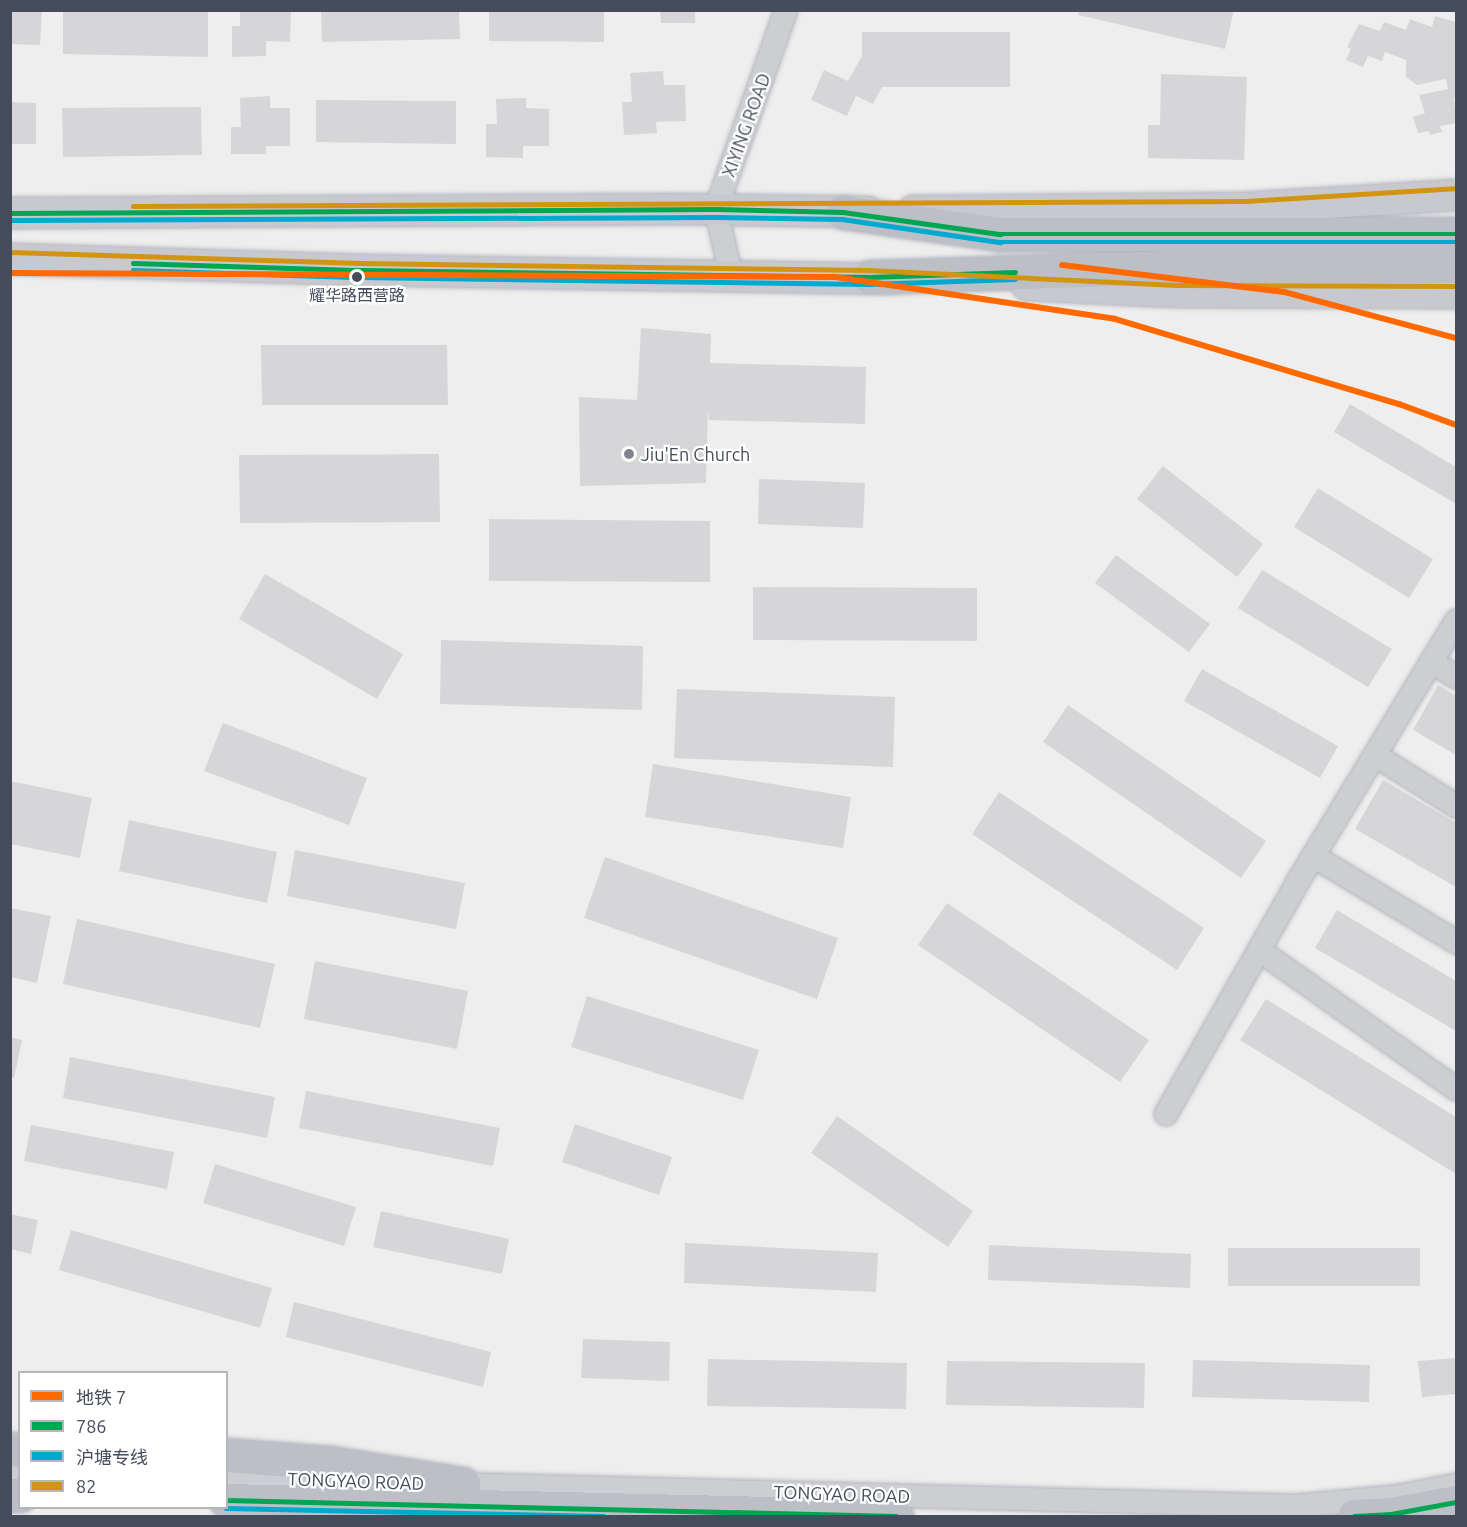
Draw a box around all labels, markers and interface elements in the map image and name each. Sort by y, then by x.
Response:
street label: XIYING ROAD [717,70,775,180]
marker: 耀华路西营路 [351,271,363,283]
place label: 耀华路西营路 [309,285,405,305]
place label: Jiu'En Church [641,443,750,465]
marker: Jiu'En Church [622,447,636,461]
legend [18,1371,228,1509]
text: 地铁 7 [76,1387,126,1407]
text: 786 [76,1416,106,1436]
text: 沪塘专线 [76,1447,148,1467]
street label: TONGYAO ROAD [287,1468,425,1494]
text: 82 [76,1476,96,1496]
street label: TONGYAO ROAD [773,1481,911,1507]

